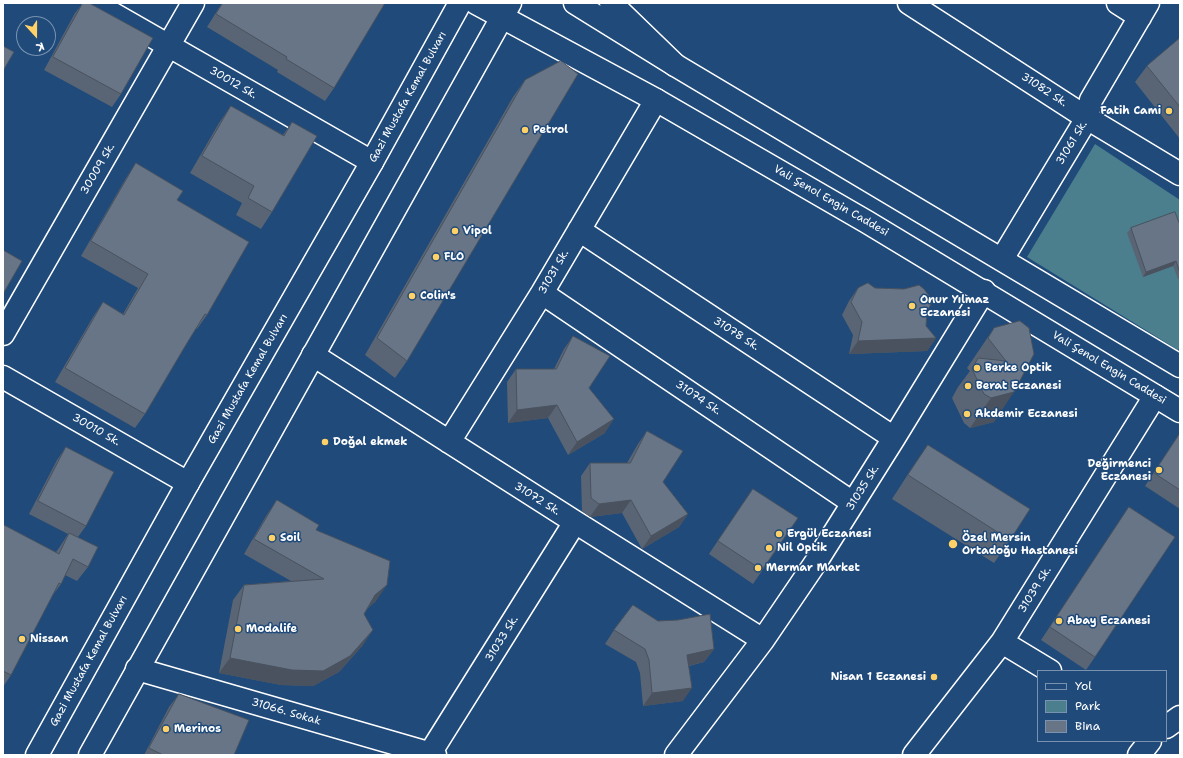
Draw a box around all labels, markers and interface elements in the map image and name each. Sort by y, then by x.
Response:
north arrow [16,16,56,56]
street label: Gazi Mustafa Kemal Bulvarı [366,29,450,165]
text: K [34,38,46,55]
street label: 30012 Sk. [207,64,259,102]
street label: 31082 Sk. [1018,70,1070,110]
place label: Fatih Cami [1100,104,1161,118]
marker: Fatih Cami [1164,106,1174,116]
street label: 31061 Sk. [1054,119,1090,167]
place label: Petrol [533,123,568,137]
marker: Petrol [520,125,530,135]
street label: 30009 Sk. [78,141,118,197]
street label: Vali Şenol Engin Caddesi [771,163,891,239]
place label: Vipol [463,224,492,238]
marker: Vipol [450,226,460,236]
street label: 31031 Sk. [536,248,572,296]
place label: FLO [444,250,464,264]
marker: FLO [431,252,441,262]
place label: Colin's [420,289,456,303]
marker: Colin's [407,291,417,301]
place label: Onur Yılmaz Eczanesi [920,293,989,319]
marker: Onur Yılmaz Eczanesi [907,301,917,311]
street label: Gazi Mustafa Kemal Bulvarı [205,312,291,446]
street label: 31078 Sk. [711,314,761,354]
street label: Vali Şenol Engin Caddesi [1050,329,1168,407]
place label: Berke Optik [985,361,1052,375]
marker: Berke Optik [972,363,982,373]
street label: 31074 Sk. [673,378,723,418]
place label: Berat Eczanesi [976,379,1061,393]
marker: Berat Eczanesi [963,381,973,391]
place label: Akdemir Eczanesi [975,407,1078,421]
marker: Akdemir Eczanesi [962,409,972,419]
street label: 30010 Sk. [70,411,122,449]
place label: Doğal ekmek [333,435,408,449]
marker: Doğal ekmek [320,437,330,447]
place label: Değirmenci Eczanesi [1088,457,1151,483]
street label: 31035 Sk. [844,463,882,513]
marker: Değirmenci Eczanesi [1154,465,1164,475]
street label: 31072 Sk. [512,480,562,518]
place label: Ergül Eczanesi [787,527,871,541]
marker: Ergül Eczanesi [774,529,784,539]
place label: Soil [280,531,301,545]
place label: Özel Mersin Ortadoğu Hastanesi [962,531,1078,557]
marker: Soil [267,533,277,543]
marker: Özel Mersin Ortadoğu Hastanesi [947,538,959,550]
place label: Nil Optik [777,541,827,555]
marker: Nil Optik [764,543,774,553]
place label: Mermar Market [766,561,860,575]
marker: Mermar Market [753,563,763,573]
street label: 31039 Sk. [1016,564,1054,616]
street label: Gazi Mustafa Kemal Bulvarı [47,593,131,729]
street label: 31033 Sk. [483,613,521,665]
place label: Abay Eczanesi [1067,614,1150,628]
marker: Abay Eczanesi [1054,616,1064,626]
place label: Modalife [246,622,297,636]
marker: Modalife [233,624,243,634]
place label: Nissan [30,632,68,646]
marker: Nissan [17,634,27,644]
place label: Nisan 1 Eczanesi [831,670,926,684]
legend [1037,670,1167,742]
marker: Nisan 1 Eczanesi [929,672,939,682]
text: Yol [1075,678,1092,694]
street label: 31066. Sokak [250,696,322,728]
text: Park [1075,698,1101,714]
text: Bina [1075,718,1100,734]
place label: Merinos [174,722,221,736]
marker: Merinos [161,724,171,734]

